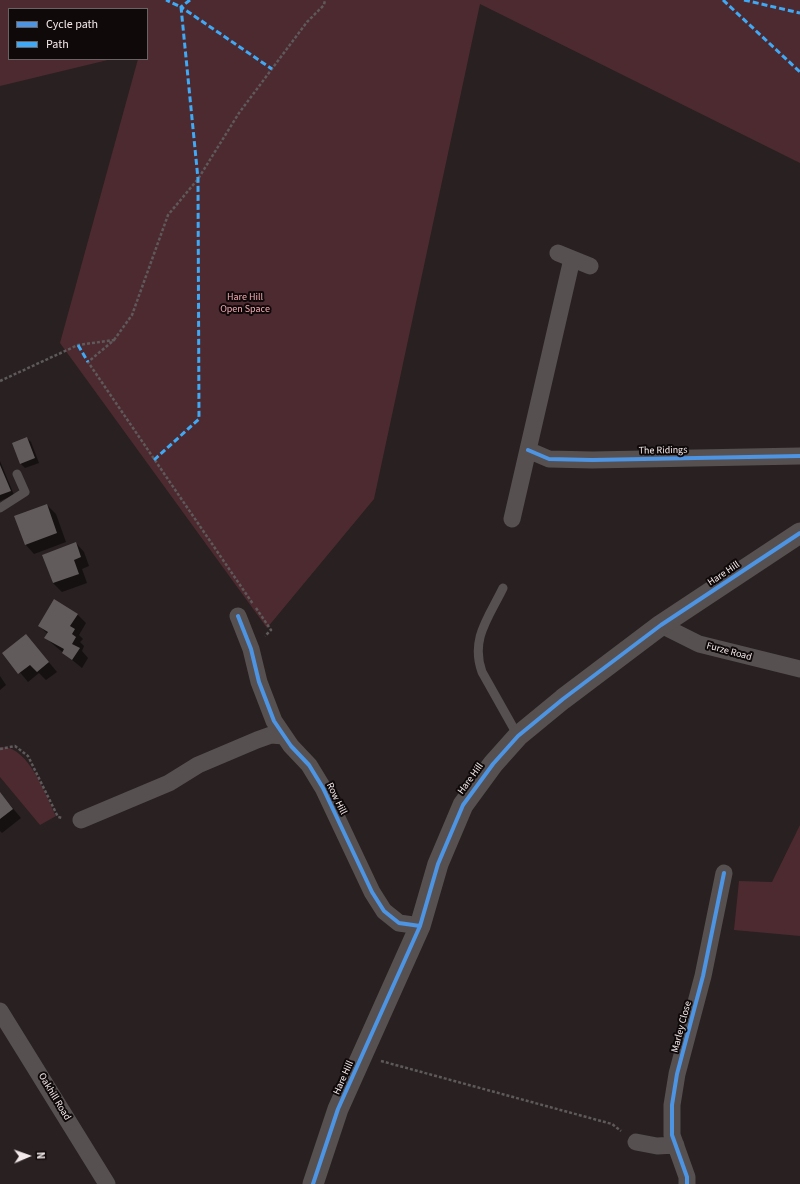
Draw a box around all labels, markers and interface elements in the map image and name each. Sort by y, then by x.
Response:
legend [8,8,148,60]
text: Cycle path [46,16,98,33]
text: Path [46,36,69,53]
park label: Hare Hill Open Space [220,292,270,316]
street label: The Ridings [639,445,687,457]
street label: Hare Hill [706,559,742,589]
street label: Furze Road [705,640,753,664]
street label: Hare Hill [456,761,486,797]
street label: Row Hill [323,781,349,817]
street label: Marley Close [669,1000,695,1054]
street label: Hare Hill [331,1059,357,1097]
street label: Oakhill Road [35,1071,73,1123]
north arrow [8,1136,48,1176]
text: N [33,1152,48,1159]

